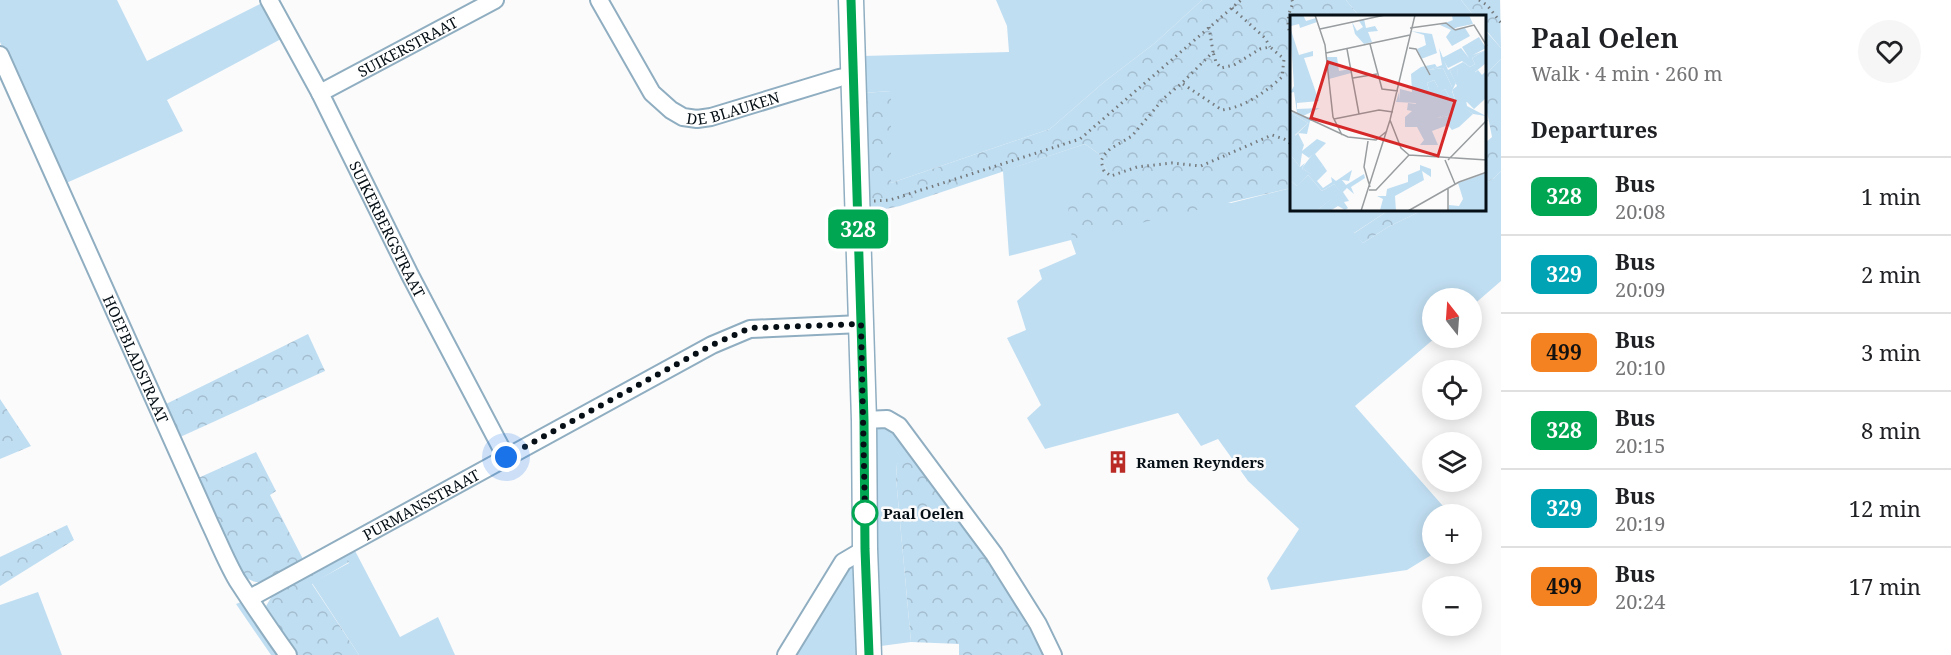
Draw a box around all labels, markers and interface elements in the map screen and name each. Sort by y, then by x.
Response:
street label: SUIKERSTRAAT [354,12,461,81]
inset map [1290,15,1486,212]
text: Paal Oelen [1531,18,1679,56]
button: heart [1858,20,1921,83]
text: Walk · 4 min · 260 m [1531,60,1723,87]
street label: DE BLAUKEN [685,87,782,129]
text: Departures [1531,114,1658,144]
street label: SUIKERBERGSTRAAT [345,158,430,301]
text: Bus [1615,168,1655,198]
text: 1 min [1861,181,1921,211]
text: 328 [1546,182,1582,210]
text: 20:08 [1615,198,1665,225]
line badge: 328 [824,210,892,248]
text: 328 [840,215,876,243]
text: Bus [1615,246,1655,276]
text: 2 min [1861,259,1921,289]
text: 329 [1546,260,1582,288]
text: 20:09 [1615,276,1665,303]
north arrow [1422,288,1482,348]
map controls [1422,288,1482,636]
street label: HOEFBLADSTRAAT [99,292,173,426]
text: Bus [1615,324,1655,354]
text: 3 min [1861,337,1921,367]
text: 499 [1546,338,1582,366]
text: 20:10 [1615,354,1665,381]
button: locate [1422,360,1482,420]
text: Bus [1615,402,1655,432]
text: 8 min [1861,415,1921,445]
text: 328 [1546,416,1582,444]
button: layers [1422,432,1482,492]
text: 20:15 [1615,432,1665,459]
your location [491,442,521,472]
building icon: Ramen Reynders [1105,449,1131,475]
place label: Ramen Reynders [1136,452,1264,472]
street label: PURMANSSTRAAT [359,464,483,544]
text: Bus [1615,480,1655,510]
text: 12 min [1849,493,1921,523]
text: 329 [1546,494,1582,522]
marker: Paal Oelen [852,500,878,526]
place label: Paal Oelen [883,503,964,523]
button: + [1422,504,1482,564]
text: 20:19 [1615,510,1665,537]
text: Bus [1615,558,1655,588]
text: 17 min [1849,571,1921,601]
text: 499 [1546,572,1582,600]
button: − [1422,576,1482,636]
text: 20:24 [1615,588,1665,615]

